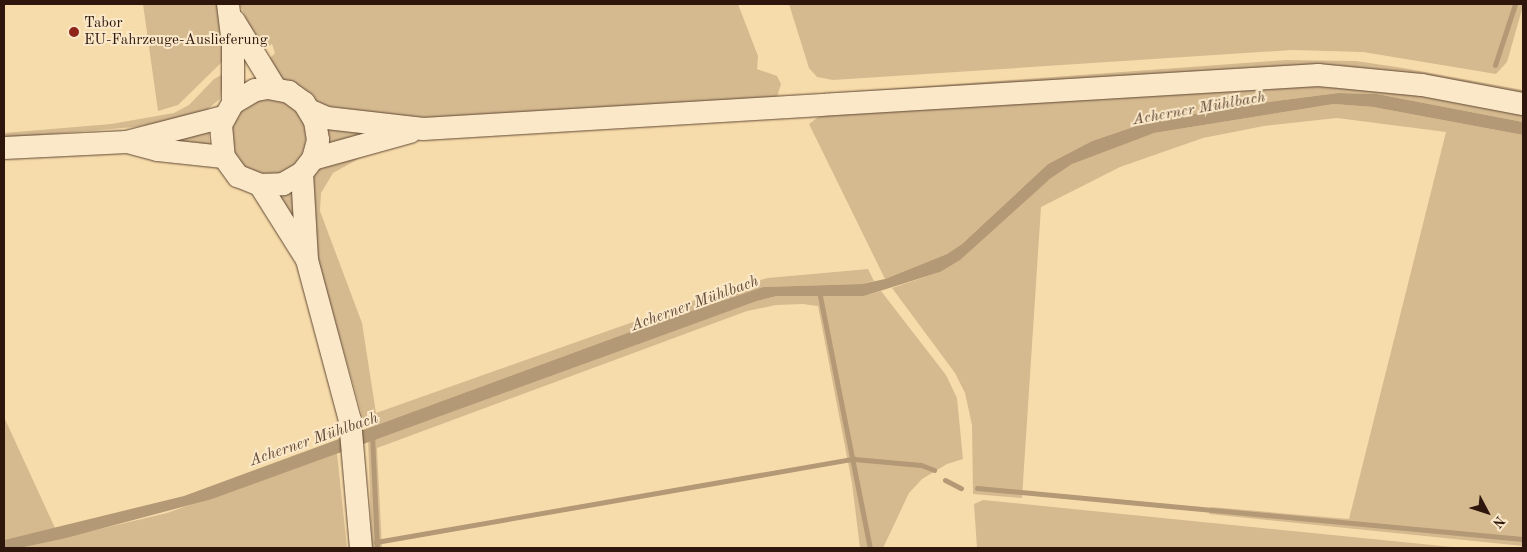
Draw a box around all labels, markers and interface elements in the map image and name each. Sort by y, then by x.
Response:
place label: Tabor EU-Fahrzeuge-Auslieferung [84,14,268,49]
marker: Tabor EU-Fahrzeuge-Auslieferung [68,26,80,38]
water label: Acherner Mühlbach [1131,88,1267,130]
water label: Acherner Mühlbach [628,272,762,336]
water label: Acherner Mühlbach [247,409,381,471]
north arrow [1462,487,1512,537]
text: N [1490,513,1507,530]

